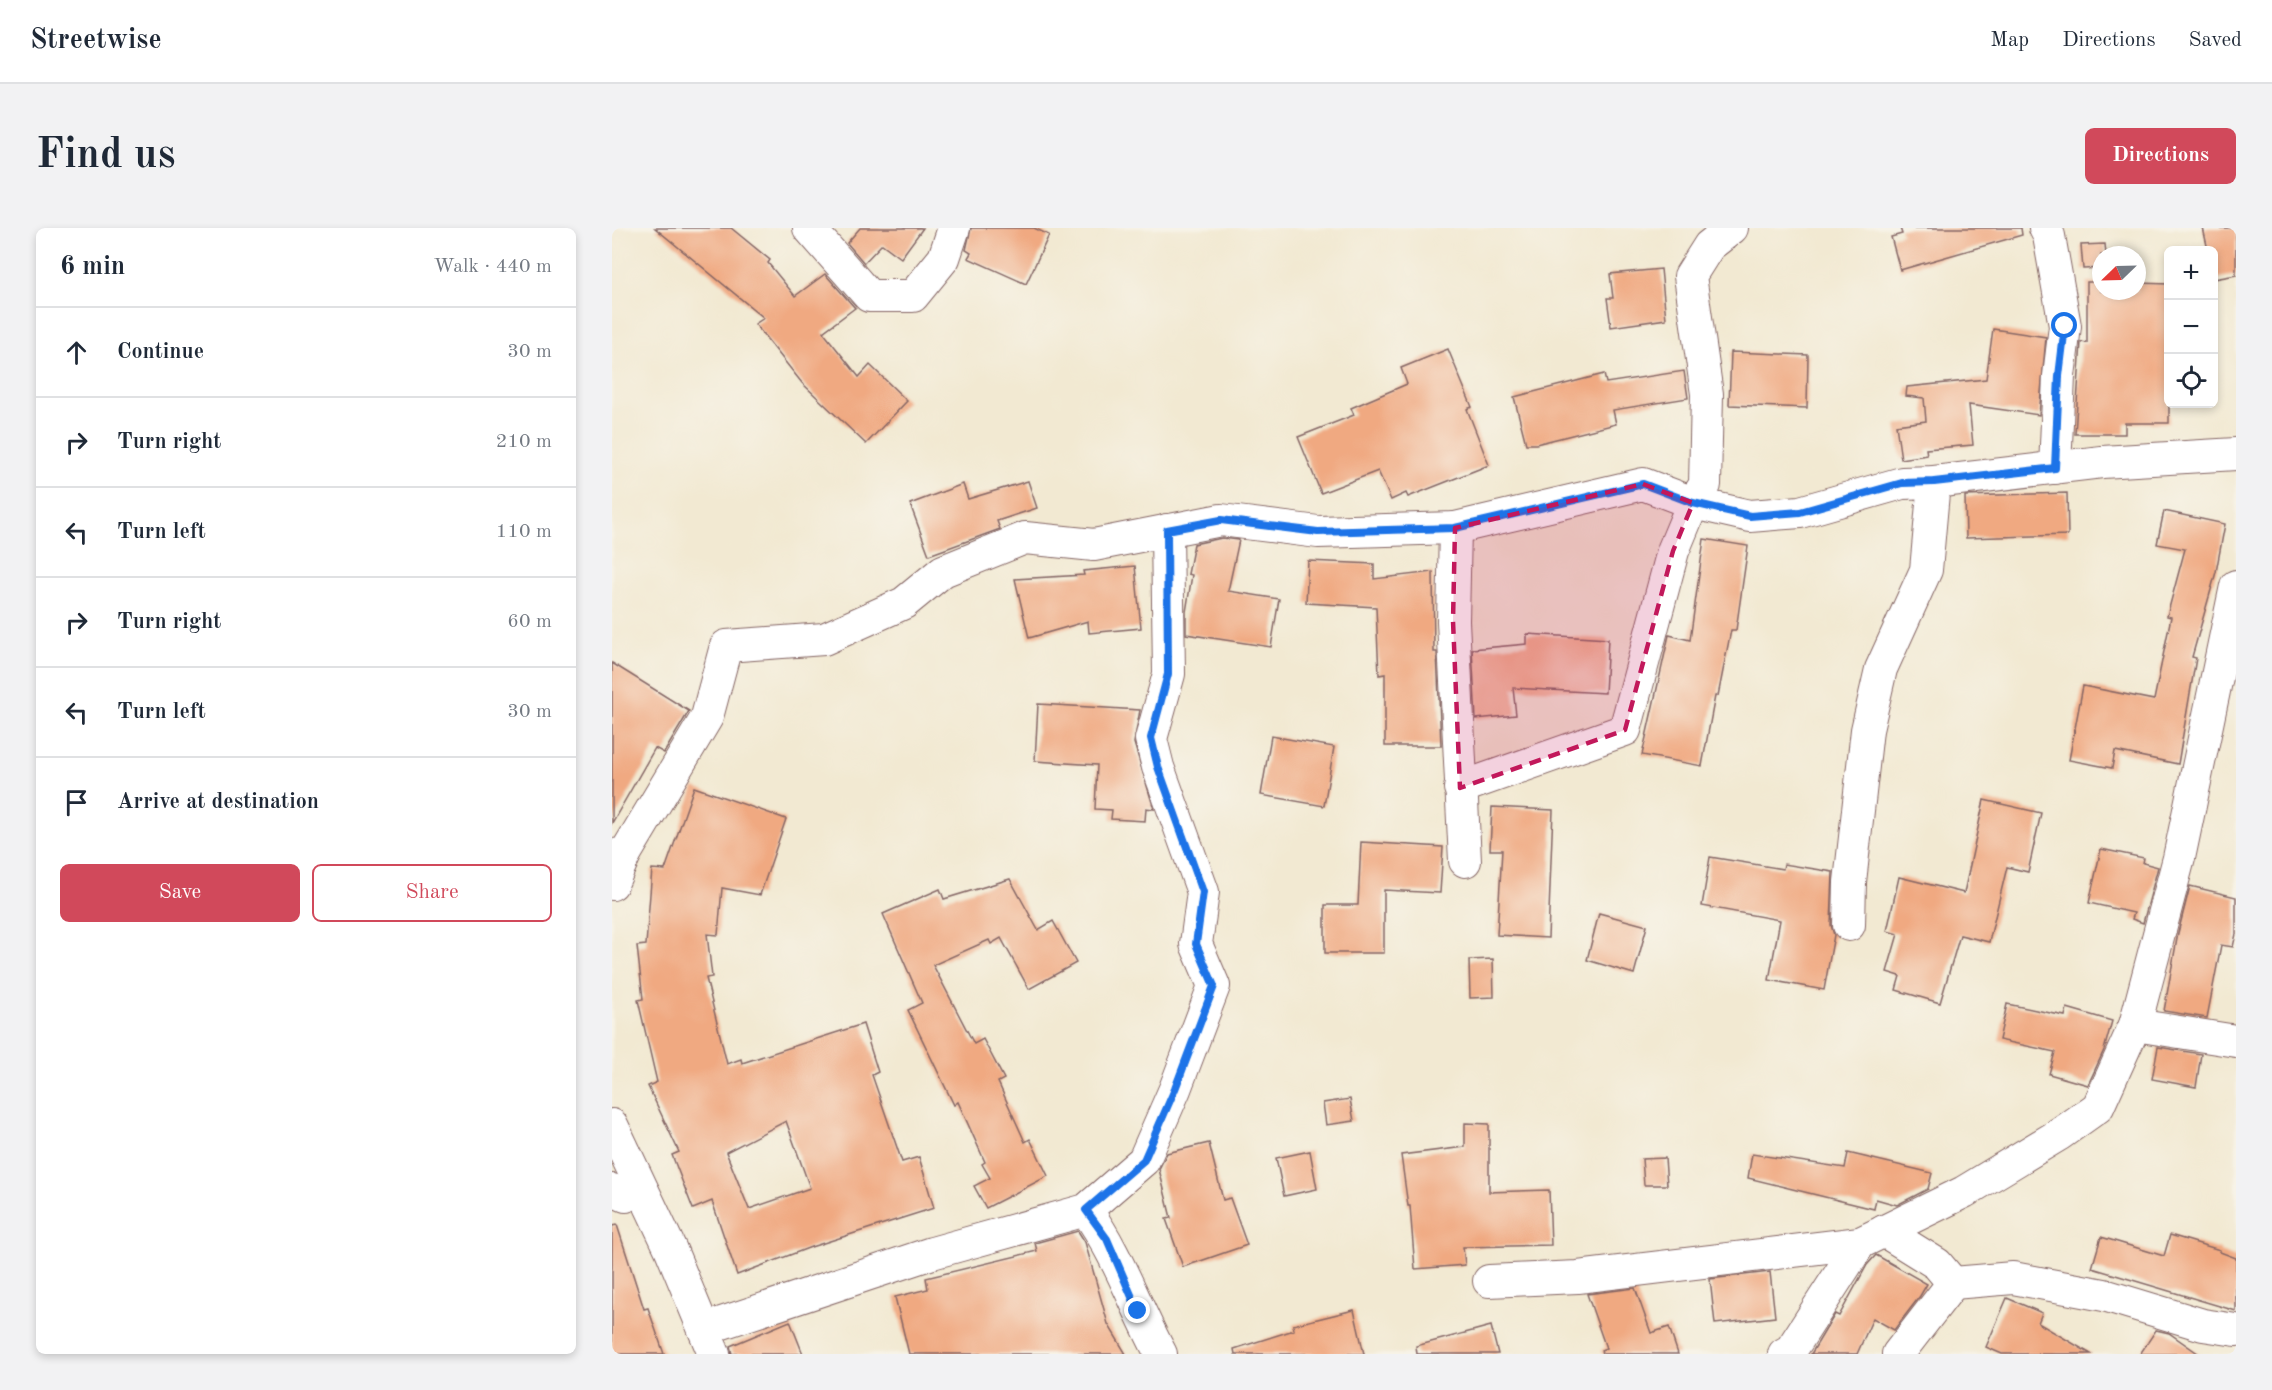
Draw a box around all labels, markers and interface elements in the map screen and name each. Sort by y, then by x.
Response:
text: Streetwise [30,27,162,55]
text: Map [1990,30,2029,51]
text: Directions [2062,30,2156,51]
text: Saved [2189,30,2242,51]
button: Directions [2085,128,2236,184]
text: Find us [36,135,175,177]
north arrow [2092,246,2146,300]
map controls [2164,246,2218,408]
button: + [2164,246,2218,300]
text: 6 min [60,254,125,280]
text: Walk · 440 m [433,257,552,277]
button: − [2164,300,2218,354]
route start [2051,312,2077,338]
icon: ahead [60,336,93,369]
text: Continue [117,341,204,363]
text: 30 m [507,342,552,362]
button: locate [2164,354,2218,408]
icon: right [60,426,93,459]
text: Turn right [117,431,221,453]
text: 210 m [496,432,552,452]
icon: left [60,516,93,549]
text: Turn left [117,521,206,543]
text: 110 m [496,522,552,542]
icon: right [60,606,93,639]
text: Turn right [117,611,221,633]
text: 60 m [507,612,552,632]
icon: left [60,696,93,729]
text: Turn left [117,701,206,723]
text: 30 m [507,702,552,722]
icon: arrive [60,786,93,819]
text: Arrive at destination [117,791,319,813]
button: Save [60,864,300,922]
button: Share [312,864,552,922]
route end [1124,1297,1150,1323]

